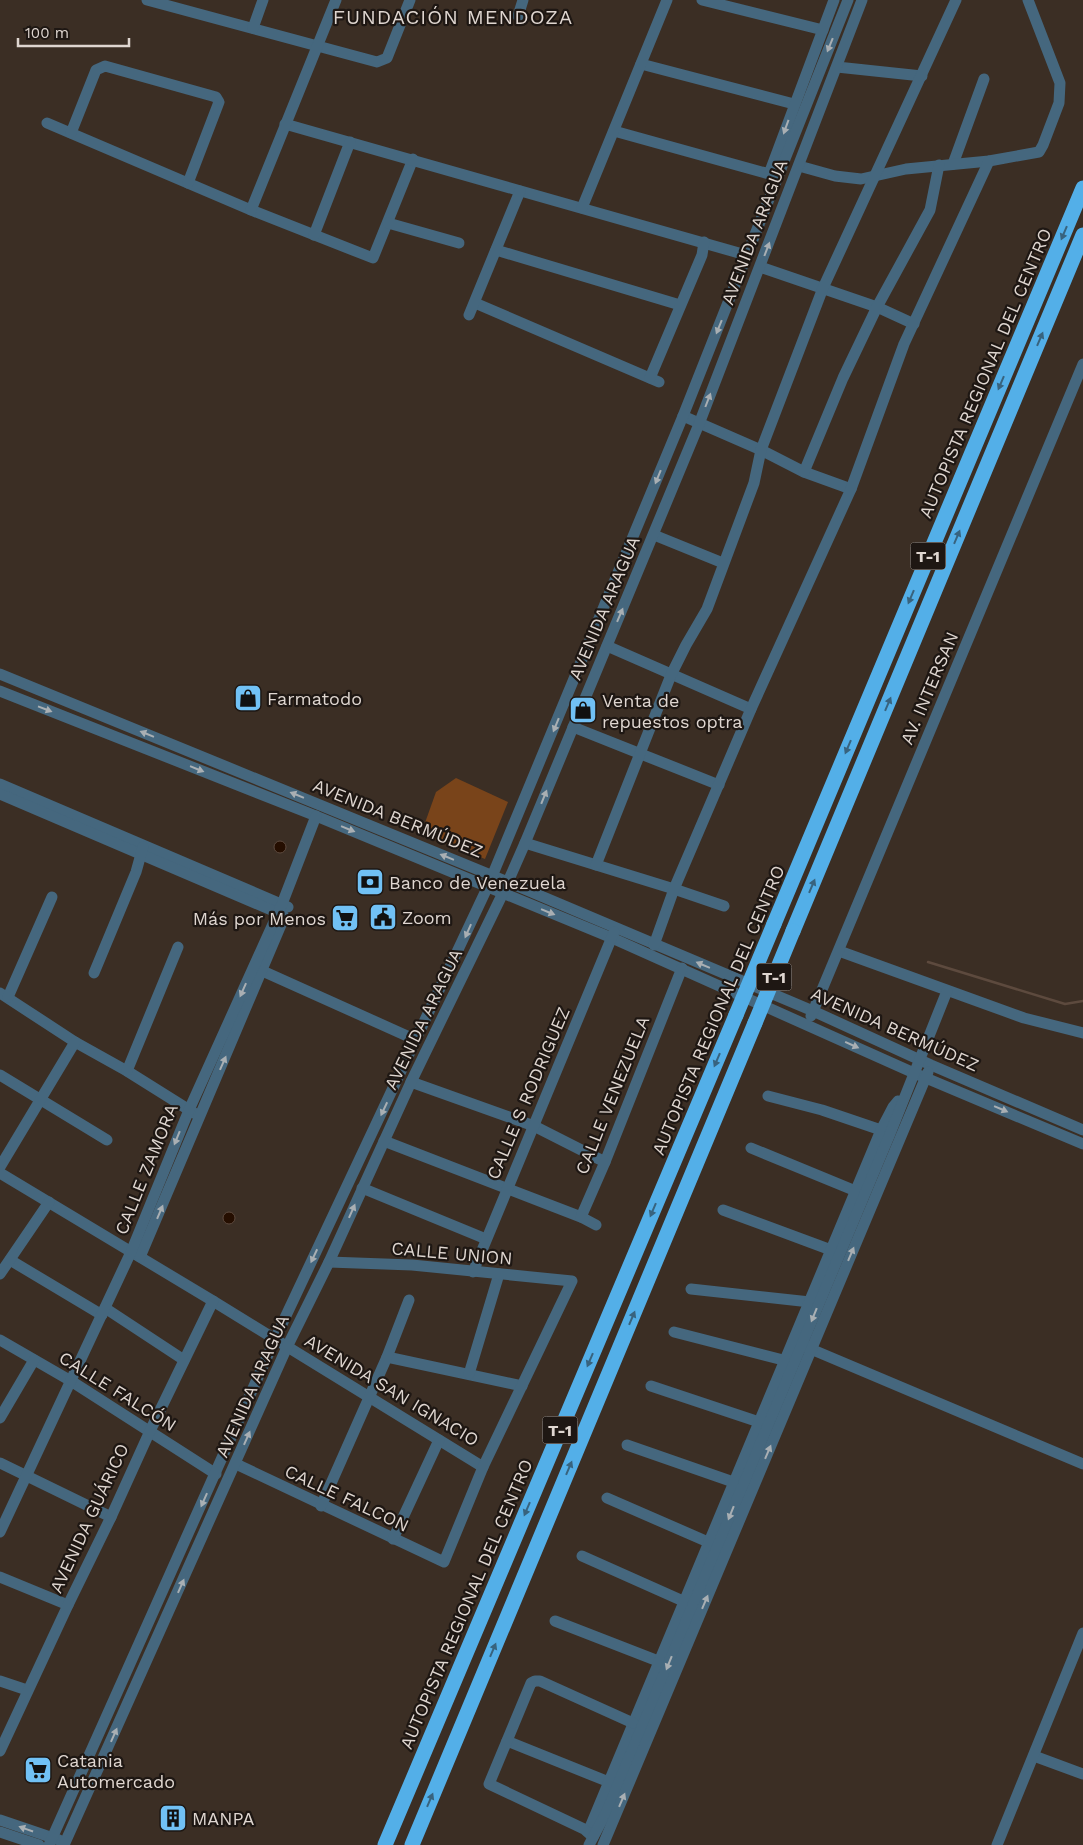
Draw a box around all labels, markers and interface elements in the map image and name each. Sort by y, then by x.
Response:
district label: FUNDACIÓN MENDOZA [333,5,573,29]
scale bar [18,15,129,47]
text: 100 m [25,24,69,42]
one-way arrow [826,38,834,53]
one-way arrow [782,120,790,135]
street label: AVENIDA ARAGUA [717,156,791,308]
street label: AUTOPISTA REGIONAL DEL CENTRO [914,225,1056,521]
one-way arrow [1060,226,1068,240]
one-way arrow [763,241,771,256]
one-way arrow [714,319,722,334]
one-way arrow [1036,332,1044,346]
one-way arrow [997,376,1005,390]
one-way arrow [705,393,713,407]
one-way arrow [654,470,662,485]
one-way arrow [953,529,961,544]
street label: AVENIDA ARAGUA [564,533,644,683]
road number: T-1 [910,542,946,570]
one-way arrow [907,590,915,604]
one-way arrow [616,607,624,622]
street label: AV. INTERSAN [896,628,962,748]
shop icon: Farmatodo [233,683,263,713]
place label: Farmatodo [267,688,362,709]
place label: Venta de repuestos optra [602,690,742,732]
shop icon: Venta de repuestos optra [568,695,598,725]
one-way arrow [884,696,892,711]
one-way arrow [38,705,53,713]
one-way arrow [552,718,560,733]
one-way arrow [139,729,154,737]
one-way arrow [844,740,852,754]
one-way arrow [189,765,204,773]
street label: AVENIDA BERMÚDEZ [310,774,486,862]
one-way arrow [540,790,548,805]
one-way arrow [290,791,304,799]
one-way arrow [340,825,355,833]
one-way arrow [439,853,454,861]
street label: AUTOPISTA REGIONAL DEL CENTRO [647,862,789,1158]
bank icon: Banco de Venezuela [355,867,385,897]
place label: Banco de Venezuela [389,872,566,893]
one-way arrow [808,878,816,893]
public building icon: Zoom [368,902,398,932]
supermarket icon: Más por Menos [330,903,360,933]
place label: Zoom [402,907,452,928]
place label: Más por Menos [193,908,326,929]
one-way arrow [541,908,555,916]
one-way arrow [464,924,472,938]
street label: AVENIDA ARAGUA [380,945,466,1093]
one-way arrow [696,961,710,969]
road number: T-1 [756,964,792,990]
street label: AVENIDA BERMÚDEZ [808,982,982,1076]
one-way arrow [239,983,247,997]
street label: CALLE S RODRIGUEZ [482,1004,574,1182]
street label: CALLE VENEZUELA [571,1013,653,1177]
one-way arrow [845,1041,859,1049]
one-way arrow [712,1053,720,1067]
one-way arrow [220,1056,228,1070]
street label: CALLE ZAMORA [110,1100,182,1238]
one-way arrow [379,1102,387,1116]
one-way arrow [994,1106,1008,1114]
one-way arrow [173,1131,181,1146]
one-way arrow [649,1203,657,1217]
one-way arrow [348,1204,356,1218]
one-way arrow [156,1205,164,1219]
street label: CALLE UNION [391,1237,513,1269]
one-way arrow [848,1246,856,1261]
one-way arrow [310,1249,318,1263]
one-way arrow [810,1308,818,1322]
street label: AVENIDA ARAGUA [211,1311,293,1461]
one-way arrow [628,1311,636,1325]
street label: AVENIDA SAN IGNACIO [301,1330,483,1450]
street label: CALLE FALCÓN [55,1346,181,1436]
one-way arrow [585,1353,593,1367]
road number: T-1 [542,1416,578,1444]
one-way arrow [244,1431,252,1445]
street label: AVENIDA GUÁRICO [45,1440,133,1596]
one-way arrow [764,1444,772,1459]
street label: AUTOPISTA REGIONAL DEL CENTRO [395,1456,537,1752]
street label: CALLE FALCON [282,1460,412,1536]
one-way arrow [565,1460,573,1475]
one-way arrow [200,1493,208,1507]
one-way arrow [522,1502,530,1516]
one-way arrow [727,1506,735,1521]
one-way arrow [177,1579,185,1593]
one-way arrow [702,1595,710,1609]
one-way arrow [489,1642,497,1657]
one-way arrow [664,1656,672,1670]
one-way arrow [110,1728,118,1742]
place label: Catania Automercado [57,1750,175,1792]
supermarket icon: Catania Automercado [23,1755,53,1785]
one-way arrow [427,1793,435,1807]
one-way arrow [619,1793,627,1807]
building icon: MANPA [158,1803,188,1833]
place label: MANPA [192,1808,255,1829]
one-way arrow [18,1825,33,1833]

